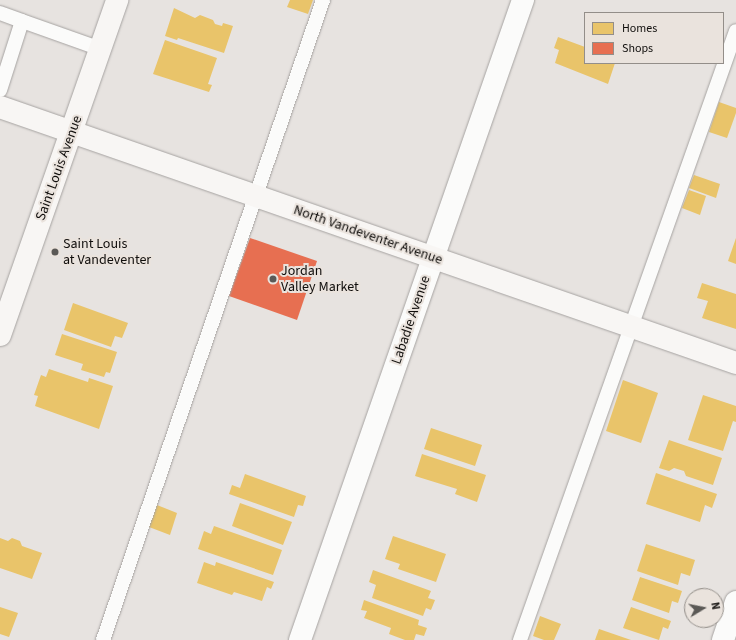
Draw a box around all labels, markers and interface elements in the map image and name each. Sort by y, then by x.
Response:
legend [584,12,724,64]
text: Homes [622,20,657,37]
text: Shops [622,40,653,57]
street label: Saint Louis Avenue [32,113,86,223]
street label: North Vandeventer Avenue [291,202,445,268]
place label: Saint Louis at Vandeventer [63,236,151,268]
marker: Saint Louis at Vandeventer [50,247,60,257]
place label: Jordan Valley Market [281,263,359,296]
marker: Jordan Valley Market [268,274,278,284]
street label: Labadie Avenue [388,274,434,366]
north arrow [684,588,724,628]
text: N [707,601,723,611]

